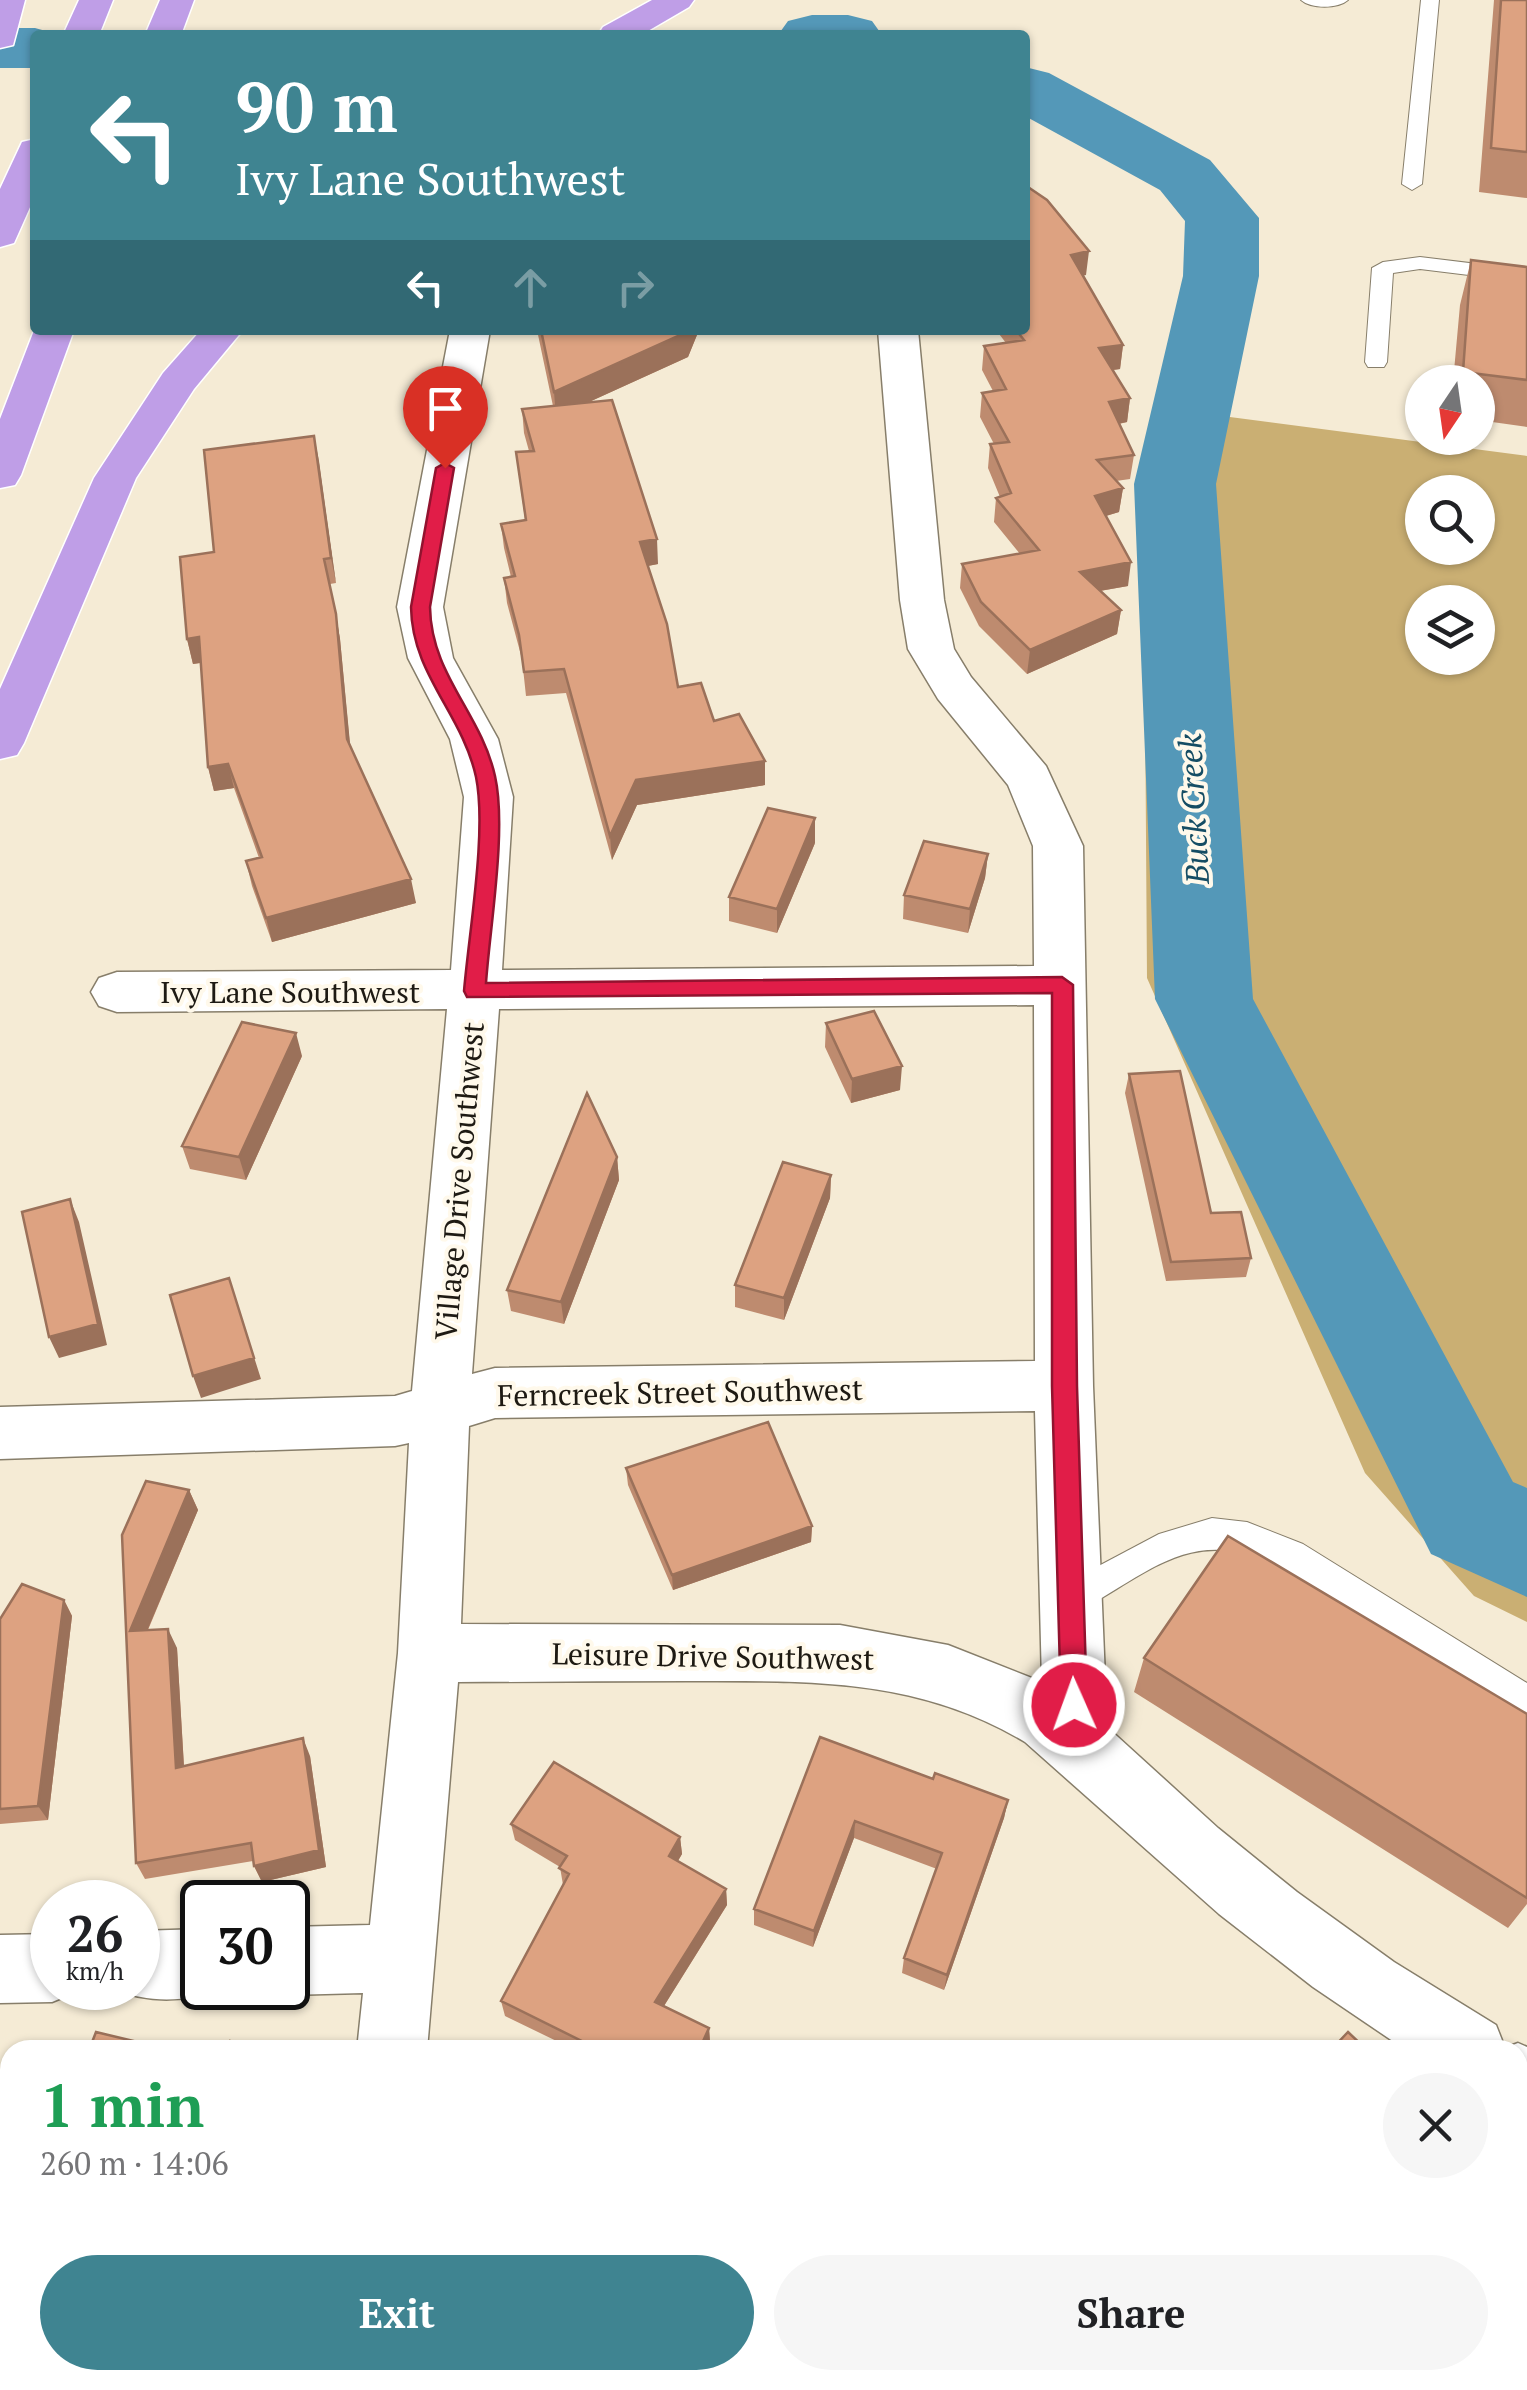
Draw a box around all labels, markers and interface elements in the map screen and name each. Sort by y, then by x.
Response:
text: 90 m [235,59,398,152]
icon: left [70,70,200,200]
text: Ivy Lane Southwest [235,148,625,208]
icon: left [398,260,453,315]
icon: ahead [503,260,558,315]
icon: right [608,260,663,315]
north arrow [1405,365,1495,455]
map controls [1405,365,1495,675]
pin [403,366,488,469]
icon: arrive [418,381,473,436]
button: search [1405,475,1495,565]
button: layers [1405,585,1495,675]
water label: Buck Creek [1168,732,1218,886]
street label: Ivy Lane Southwest [160,972,420,1012]
street label: Village Drive Southwest [425,1020,493,1342]
street label: Ferncreek Street Southwest [497,1369,863,1415]
street label: Leisure Drive Southwest [551,1633,875,1679]
position arrow [1022,1653,1126,1757]
speed limit sign: 30 [180,1880,310,2010]
text: 26 [67,1900,123,1966]
text: km/h [66,1954,124,1987]
text: 1 min [40,2065,204,2144]
button: close [1383,2073,1488,2178]
text: 260 m · 14:06 [40,2142,228,2184]
button: Exit [40,2255,754,2370]
button: Share [774,2255,1488,2370]

